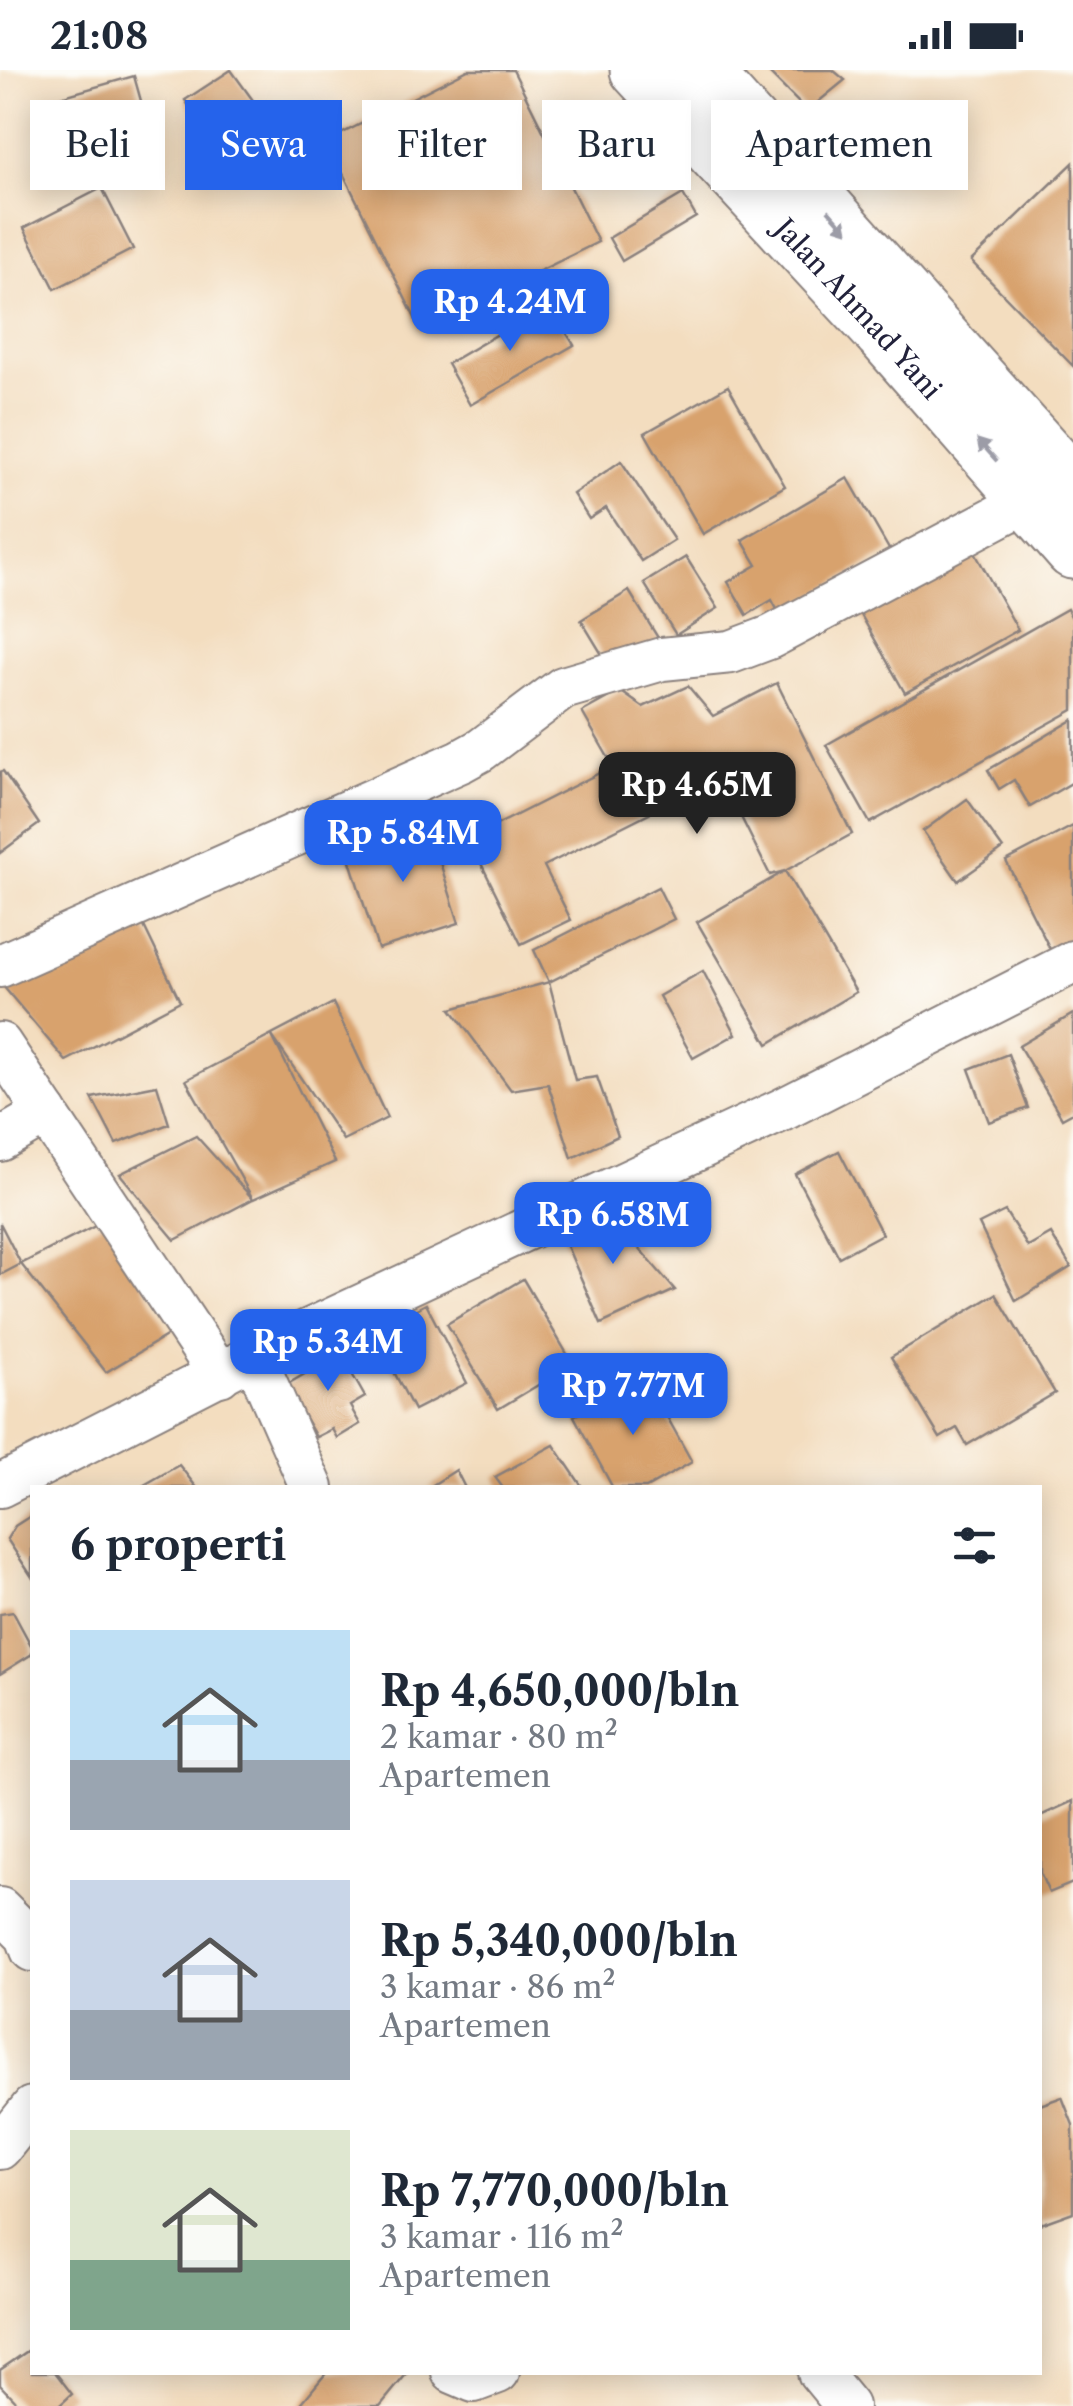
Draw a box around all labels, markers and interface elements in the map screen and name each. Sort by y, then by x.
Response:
text: 21:08 [50,12,148,59]
chip: Beli [30,100,165,190]
chip: Sewa [185,100,342,190]
chip: Filter [362,100,522,190]
chip: Baru [542,100,691,190]
chip: Apartemen [711,100,968,190]
one-way arrow [826,208,848,233]
street label: Jalan Ahmad Yani [765,209,949,406]
pin: Rp 4.24M [407,269,613,354]
text: Rp 4.24M [433,282,587,321]
one-way arrow [976,438,999,462]
pin: Rp 4.65M [594,752,800,837]
text: Rp 4.65M [621,765,773,804]
pin: Rp 5.84M [300,800,506,885]
text: Rp 5.84M [326,813,480,852]
pin: Rp 6.58M [510,1182,716,1267]
text: Rp 6.58M [536,1195,690,1234]
pin: Rp 5.34M [225,1309,431,1394]
text: Rp 5.34M [252,1322,404,1361]
pin: Rp 7.77M [530,1353,736,1438]
text: Rp 7.77M [561,1366,705,1405]
icon: filters [947,1518,1002,1573]
text: 6 properti [70,1519,286,1571]
text: Rp 4,650,000/bln [380,1665,739,1717]
icon: home [150,1670,270,1790]
text: 2 kamar · 80 m² [380,1717,618,1756]
text: Apartemen [380,1756,551,1795]
text: Rp 5,340,000/bln [380,1915,738,1967]
icon: home [150,1920,270,2040]
text: 3 kamar · 86 m² [380,1967,616,2006]
text: Apartemen [380,2006,551,2045]
text: Rp 7,770,000/bln [380,2165,729,2217]
icon: home [150,2170,270,2290]
text: 3 kamar · 116 m² [380,2217,624,2256]
text: Apartemen [380,2256,551,2295]

